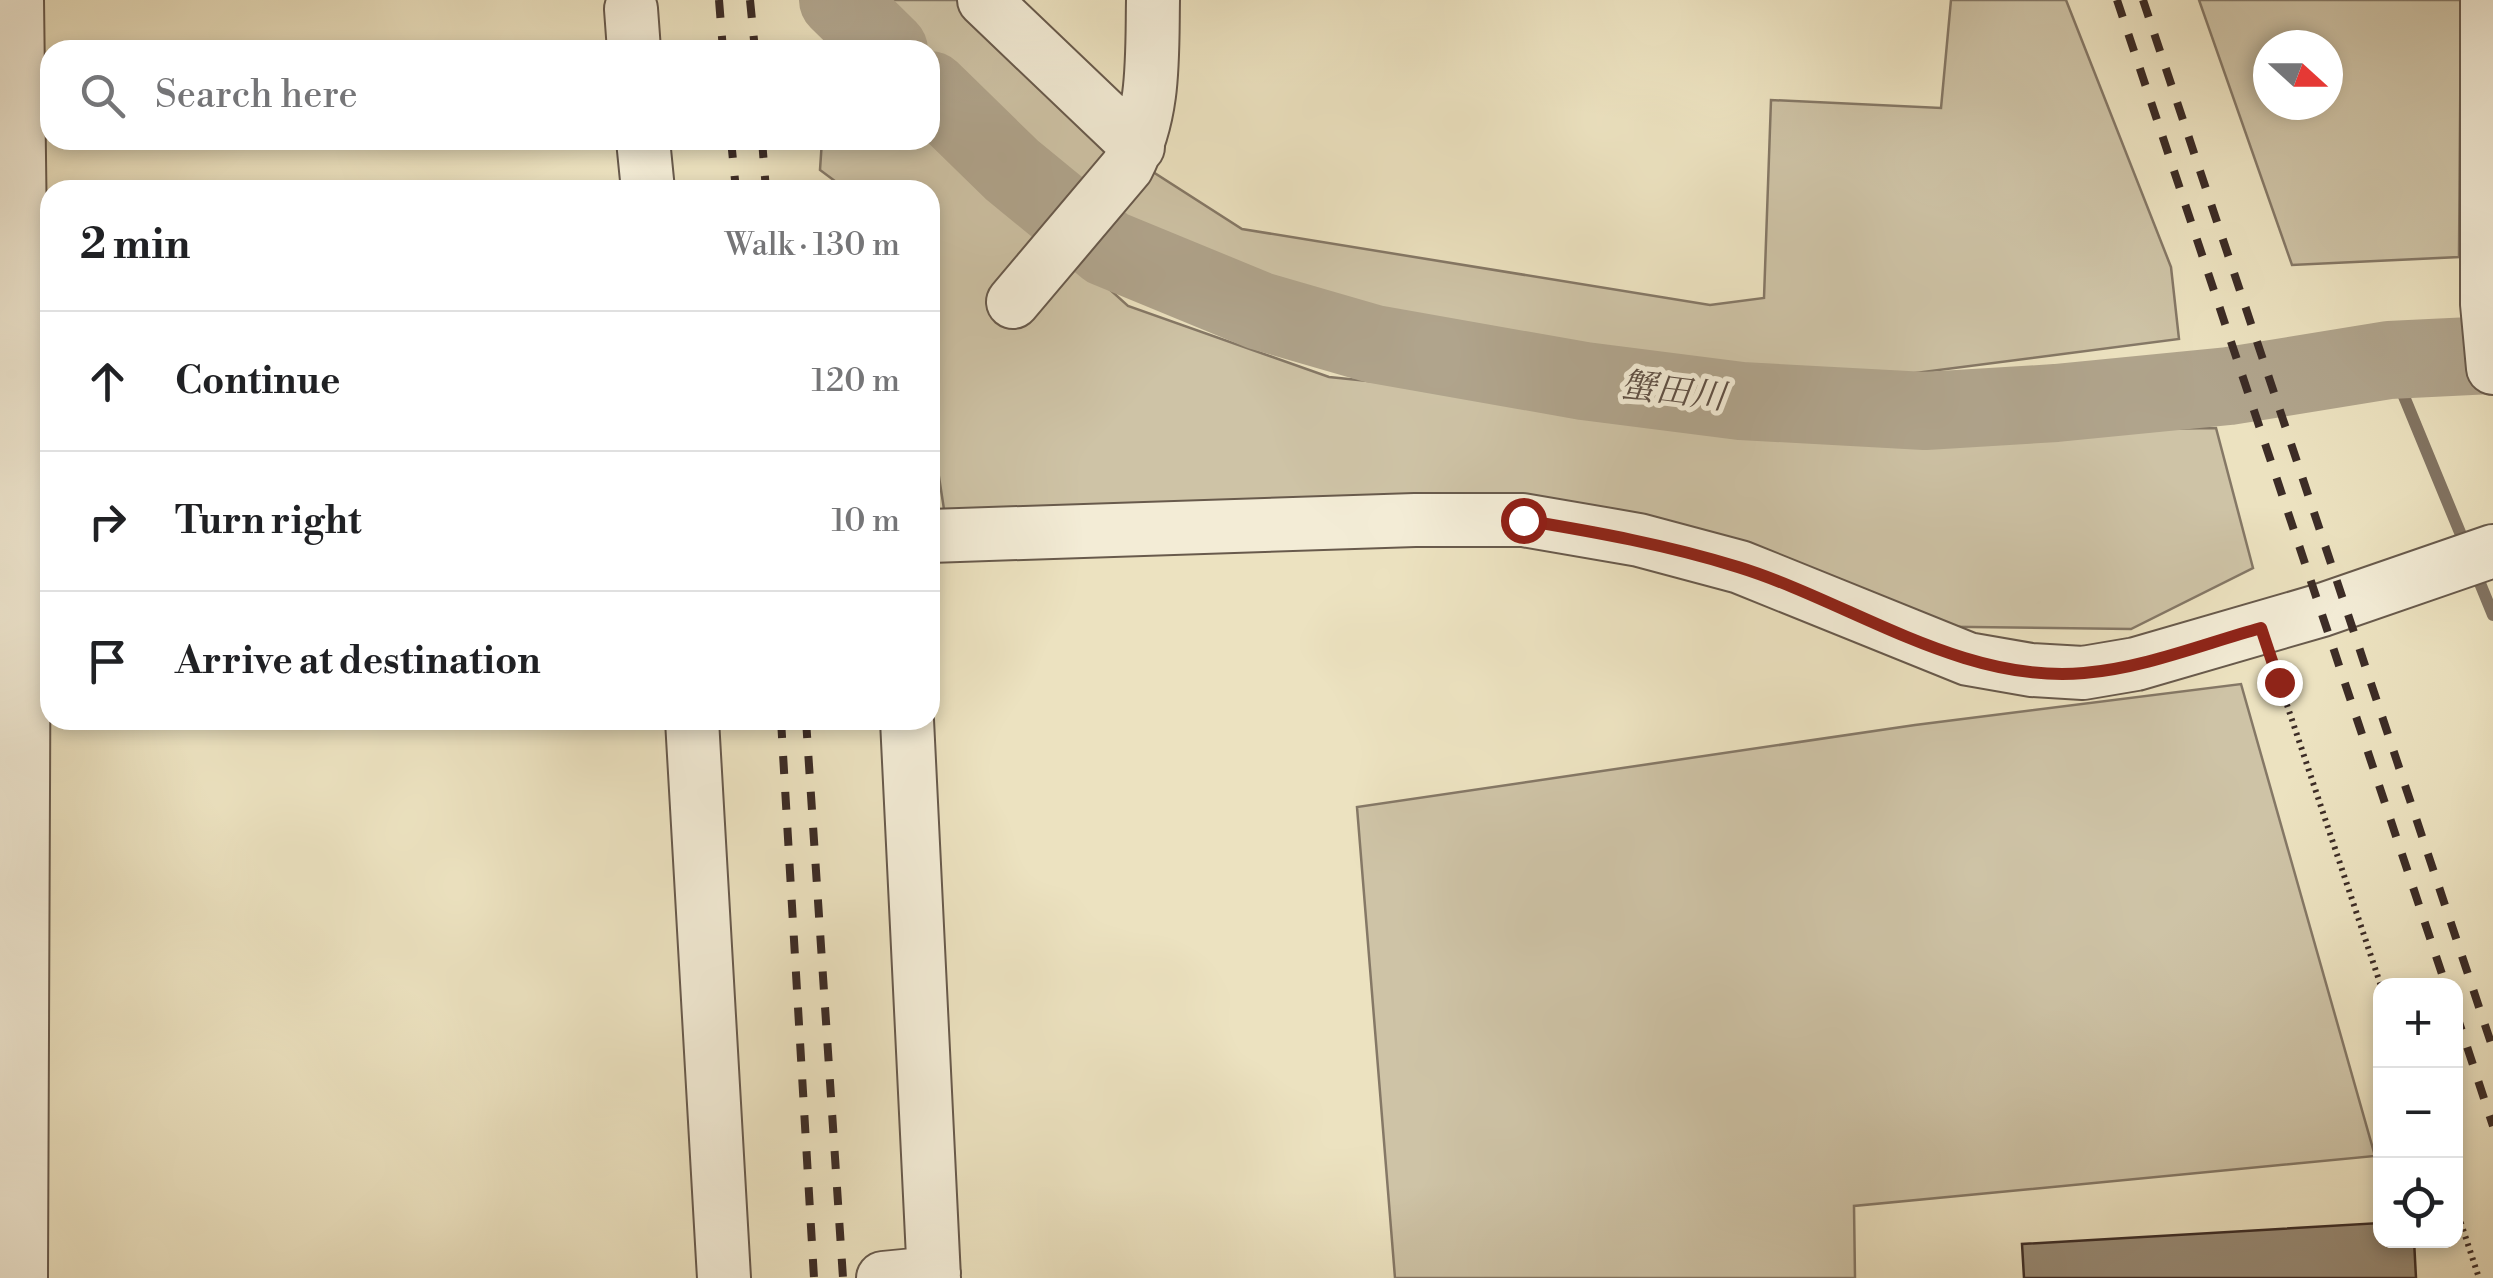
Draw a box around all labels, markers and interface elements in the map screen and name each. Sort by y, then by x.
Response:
north arrow [2253,30,2343,120]
search box [40,40,940,150]
icon: search [75,68,130,123]
text: Search here [155,72,358,119]
text: 2 min [80,219,190,272]
text: Walk · 130 m [725,225,900,265]
icon: ahead [80,354,135,409]
text: Continue [175,358,340,405]
text: 120 m [811,361,900,401]
water label: 蟹田川 [1618,364,1732,420]
icon: right [80,494,135,549]
text: Turn right [175,498,361,545]
route start [1501,498,1547,544]
text: 10 m [831,501,900,541]
icon: arrive [80,634,135,689]
text: Arrive at destination [175,638,541,685]
route end [2257,660,2303,706]
map controls [2373,978,2463,1248]
button: + [2373,978,2463,1068]
button: − [2373,1068,2463,1158]
button: locate [2373,1158,2463,1248]

